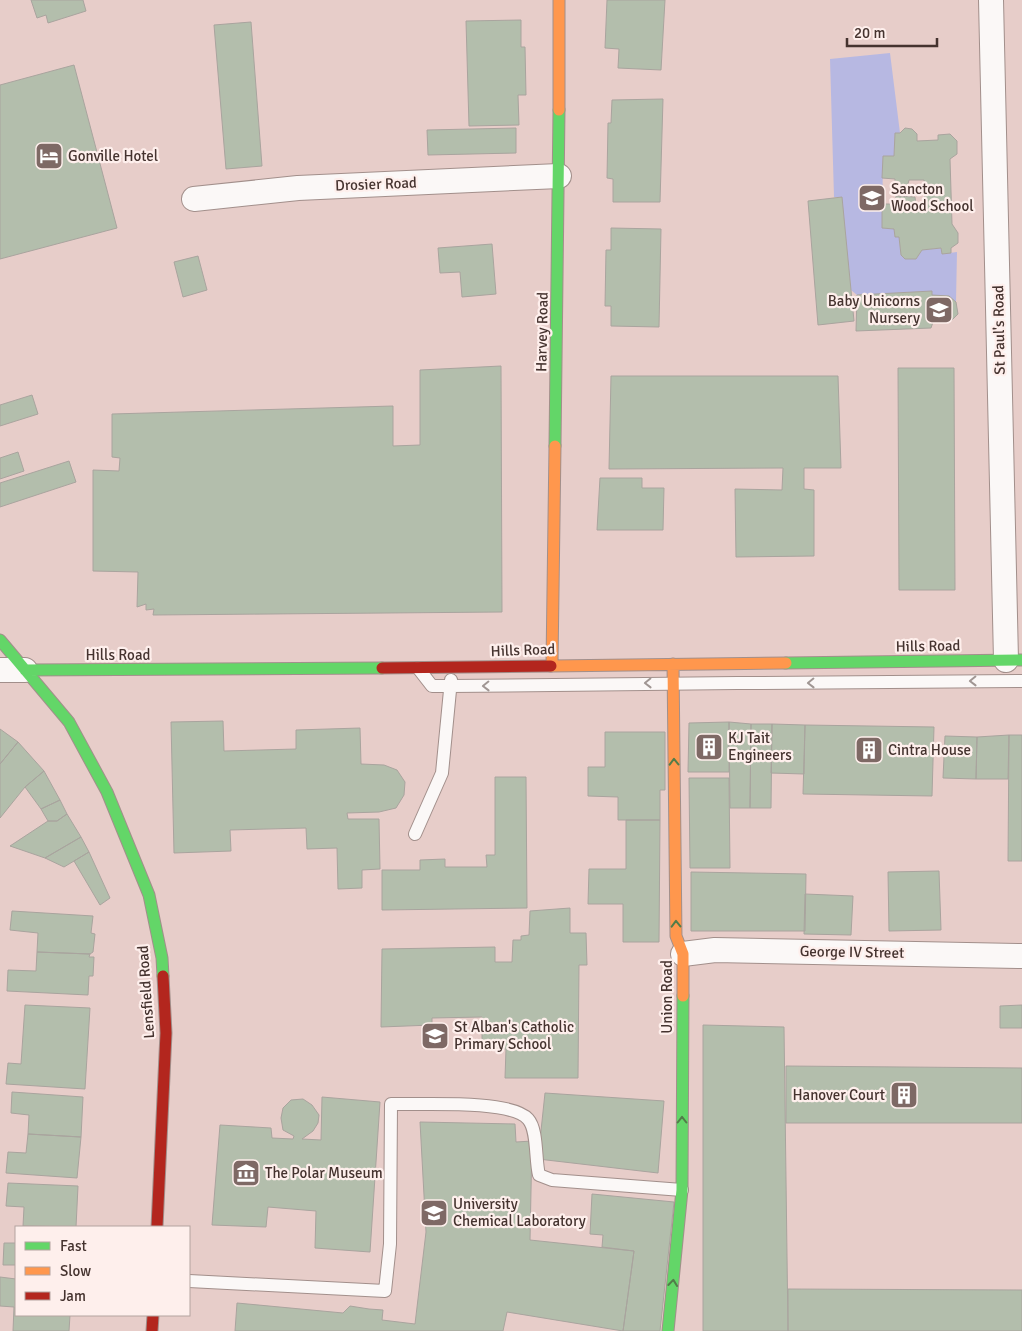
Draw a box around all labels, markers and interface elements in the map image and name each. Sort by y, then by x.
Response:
scale bar [847,15,937,47]
text: 20 m [854,24,885,42]
hotel icon: Gonville Hotel [34,141,64,171]
place label: Gonville Hotel [68,147,158,165]
street label: Drosier Road [335,174,417,194]
place label: Sancton Wood School [891,180,974,215]
school or university icon: Sancton Wood School [857,183,887,213]
street label: St Paul's Road [989,285,1009,375]
street label: Harvey Road [532,292,552,372]
place label: Baby Unicorns Nursery [828,292,920,327]
school or university icon: Baby Unicorns Nursery [924,295,954,325]
street label: Hills Road [895,636,961,656]
street label: Hills Road [490,640,556,660]
street label: Hills Road [86,646,150,664]
one-way arrow [969,676,977,686]
one-way arrow [644,678,652,688]
one-way arrow [807,678,814,688]
one-way arrow [482,680,490,691]
place label: KJ Tait Engineers [728,729,792,764]
building icon: KJ Tait Engineers [694,732,724,762]
building icon: Cintra House [854,735,884,765]
place label: Cintra House [888,741,971,759]
one-way arrow [669,758,679,766]
one-way arrow [670,920,681,928]
street label: George IV Street [800,942,904,962]
street label: Lensfield Road [134,945,158,1039]
street label: Union Road [658,960,676,1034]
place label: St Alban's Catholic Primary School [454,1018,574,1053]
school or university icon: St Alban's Catholic Primary School [420,1021,450,1051]
building icon: Hanover Court [889,1080,919,1110]
place label: Hanover Court [792,1086,885,1104]
one-way arrow [677,1116,687,1124]
museum icon: The Polar Museum [231,1158,261,1188]
place label: The Polar Museum [265,1164,383,1182]
place label: University Chemical Laboratory [453,1195,586,1230]
school or university icon: University Chemical Laboratory [419,1198,449,1228]
legend [15,1226,190,1316]
text: Fast [60,1237,87,1255]
text: Slow [60,1262,91,1280]
one-way arrow [668,1278,679,1286]
text: Jam [60,1287,86,1305]

